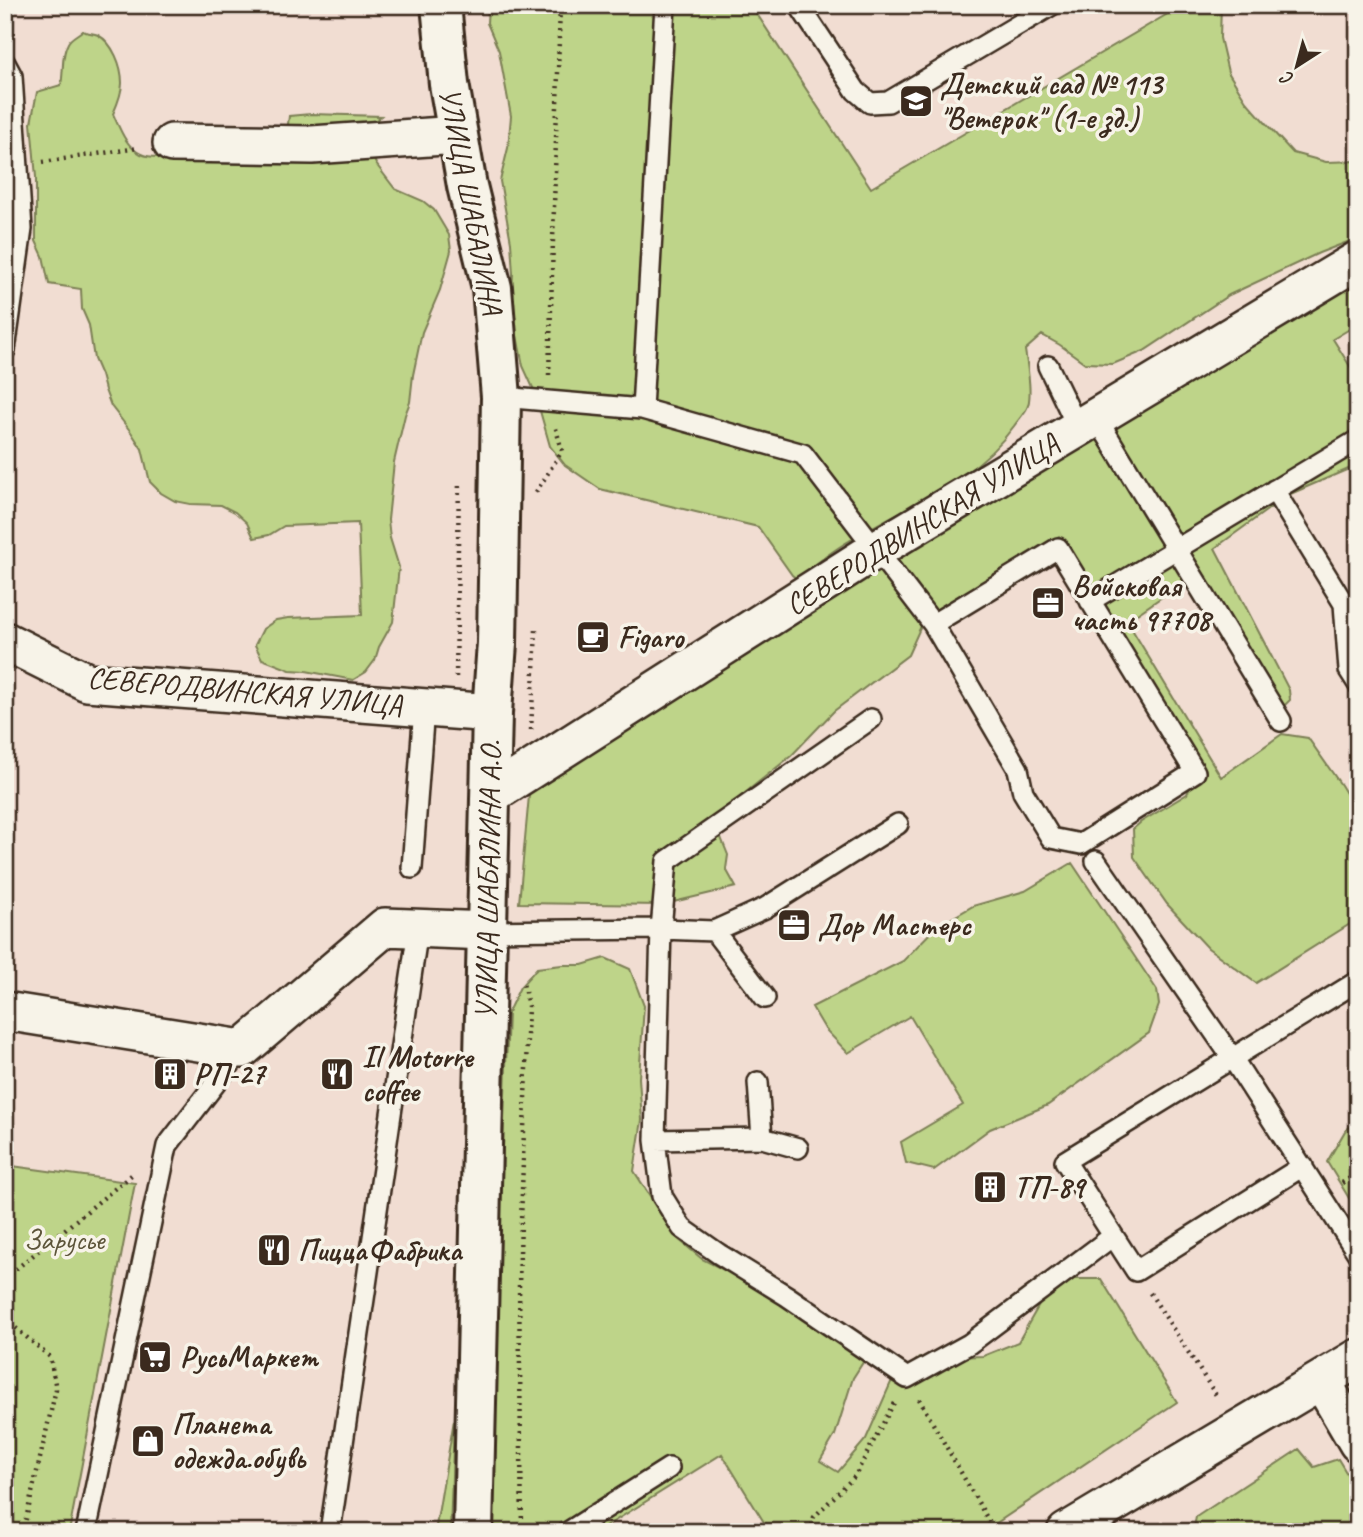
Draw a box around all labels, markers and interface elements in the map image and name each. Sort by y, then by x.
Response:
north arrow [1262,32,1332,102]
place label: Детский сад № 113 "Ветерок" (1-е зд.) [940,65,1165,138]
text: С [1275,65,1298,91]
school or university icon: Детский сад № 113 "Ветерок" (1-е зд.) [897,82,935,120]
street label: УЛИЦА ШАБАЛИНА [430,84,512,320]
street label: СЕВЕРОДВИНСКАЯ УЛИЦА [778,424,1067,624]
place label: Войсковая часть 97708 [1072,567,1214,639]
office icon: Войсковая часть 97708 [1029,584,1067,622]
cafe icon: Figaro [574,618,612,656]
place label: Figaro [618,618,685,656]
street label: СЕВЕРОДВИНСКАЯ УЛИЦА [86,658,405,724]
street label: УЛИЦА ШАБАЛИНА А.О. [467,740,509,1020]
office icon: Дор Мастерс [775,906,813,944]
place label: Дор Мастерс [818,906,972,944]
place label: Il Motorre coffee [362,1038,475,1110]
building icon: РП-27 [151,1055,189,1093]
place label: РП-27 [194,1055,268,1093]
restaurant icon: Il Motorre coffee [318,1055,356,1093]
building icon: ТП-89 [971,1168,1009,1206]
place label: ТП-89 [1014,1168,1088,1206]
park label: Зарусье [24,1220,107,1258]
restaurant icon: ПиццаФабрика [255,1231,293,1269]
place label: ПиццаФабрика [298,1231,464,1269]
supermarket icon: РусьМаркет [136,1338,174,1376]
place label: РусьМаркет [180,1338,319,1376]
place label: Планета одежда.обувь [172,1405,307,1478]
shop icon: Планета одежда.обувь [129,1422,167,1460]

